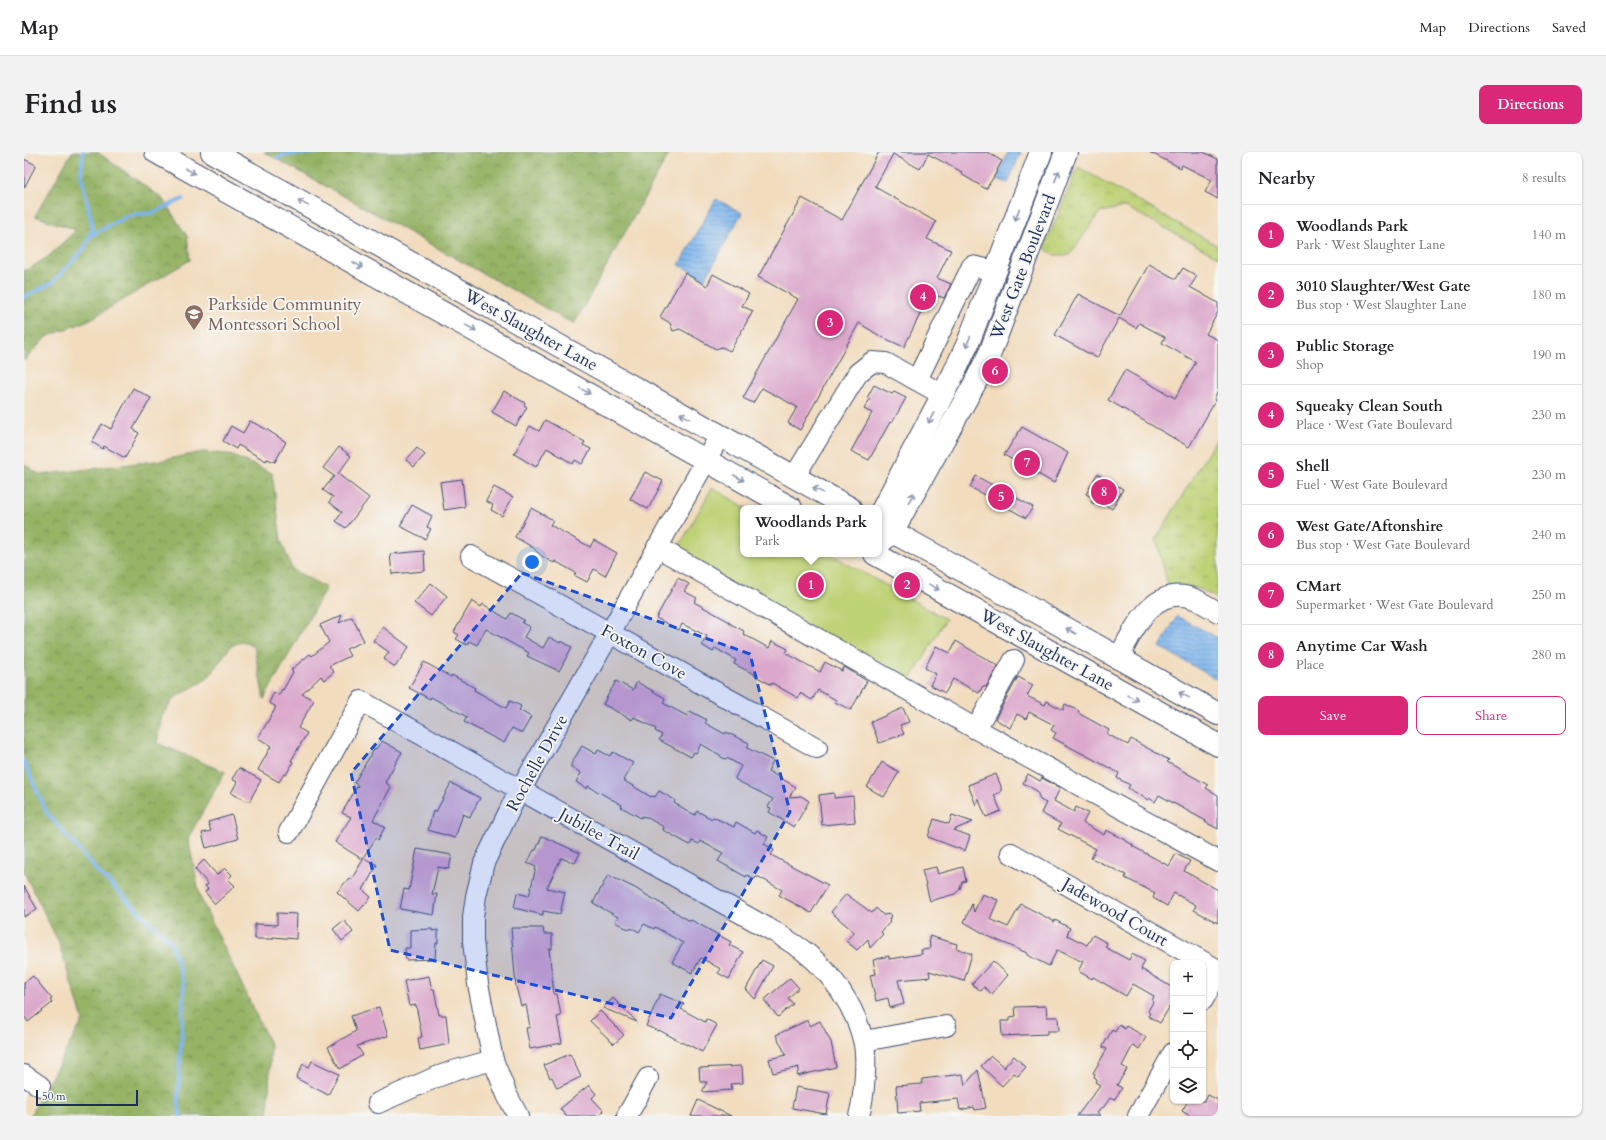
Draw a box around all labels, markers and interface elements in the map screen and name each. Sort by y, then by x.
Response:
text: Map [20,15,59,41]
text: Map [1420,18,1446,37]
text: Directions [1468,18,1530,37]
text: Saved [1552,18,1586,37]
text: Find us [24,85,117,123]
button: Directions [1479,85,1582,124]
text: Nearby [1258,167,1315,190]
one-way arrow [184,168,196,175]
text: 8 results [1522,169,1566,187]
one-way arrow [1054,171,1062,183]
street label: West Gate Boulevard [984,191,1061,344]
one-way arrow [297,199,309,206]
one-way arrow [1013,208,1021,220]
text: Woodlands Park [1296,216,1408,236]
text: 1 [1268,226,1274,244]
text: 140 m [1532,226,1566,244]
text: Park · West Slaughter Lane [1296,236,1446,254]
one-way arrow [352,262,364,269]
text: 3010 Slaughter/West Gate [1296,276,1471,296]
pin: 4 [910,282,936,312]
street label: West Slaughter Lane [459,283,602,376]
text: 2 [1268,286,1274,304]
text: 180 m [1532,286,1566,304]
place label: Parkside Community Montessori School [208,293,362,336]
text: Bus stop · West Slaughter Lane [1296,296,1467,314]
school or university icon: Parkside Community Montessori School [183,303,205,331]
pin: 3 [817,308,843,338]
one-way arrow [465,325,477,333]
one-way arrow [964,336,972,348]
text: Public Storage [1296,336,1395,356]
text: 3 [1268,346,1274,364]
text: 190 m [1532,346,1566,364]
pin: 6 [982,356,1008,386]
text: Shop [1296,356,1324,374]
one-way arrow [579,388,591,396]
text: Squeaky Clean South [1296,396,1443,416]
text: 4 [1268,406,1274,424]
text: 230 m [1532,406,1566,424]
one-way arrow [927,411,934,423]
one-way arrow [680,412,692,419]
text: Place · West Gate Boulevard [1296,416,1452,434]
pin: 7 [1014,448,1040,478]
text: Shell [1296,456,1329,476]
text: 5 [1268,466,1274,484]
text: 230 m [1532,466,1566,484]
one-way arrow [733,475,745,483]
text: Fuel · West Gate Boulevard [1296,476,1448,494]
pin: 8 [1091,477,1117,507]
pin: 5 [988,482,1014,512]
one-way arrow [812,486,824,494]
one-way arrow [908,492,916,504]
popup [740,505,882,557]
text: Woodlands Park [755,512,867,532]
text: West Gate/Aftonshire [1296,516,1443,536]
text: 6 [1268,526,1274,544]
text: 240 m [1532,526,1566,544]
text: Park [755,532,780,550]
text: Bus stop · West Gate Boulevard [1296,536,1470,554]
your location [522,552,542,572]
pin: 1 [798,570,824,600]
pin: 2 [894,570,920,600]
text: CMart [1296,576,1341,596]
one-way arrow [927,584,939,592]
text: 7 [1268,586,1274,604]
text: 250 m [1532,586,1566,604]
text: Supermarket · West Gate Boulevard [1296,596,1494,614]
street label: West Slaughter Lane [975,603,1118,696]
street label: Foxton Cove [597,619,691,685]
one-way arrow [1065,627,1077,635]
text: Anytime Car Wash [1296,636,1428,656]
text: 8 [1268,646,1274,664]
text: 280 m [1532,646,1566,664]
text: Place [1296,656,1324,674]
one-way arrow [1178,691,1190,699]
one-way arrow [1127,695,1139,702]
button: Save [1258,696,1408,735]
button: Share [1416,696,1566,735]
street label: Rochelle Drive [501,710,573,816]
street label: Jubilee Trail [552,801,644,866]
street label: Jadewood Court [1055,871,1173,952]
map controls [1170,960,1206,1104]
button: + [1170,960,1206,996]
button: − [1170,996,1206,1032]
button: locate [1170,1032,1206,1068]
button: layers [1170,1068,1206,1104]
scale bar [36,1088,138,1107]
text: 50 m [42,1089,66,1104]

